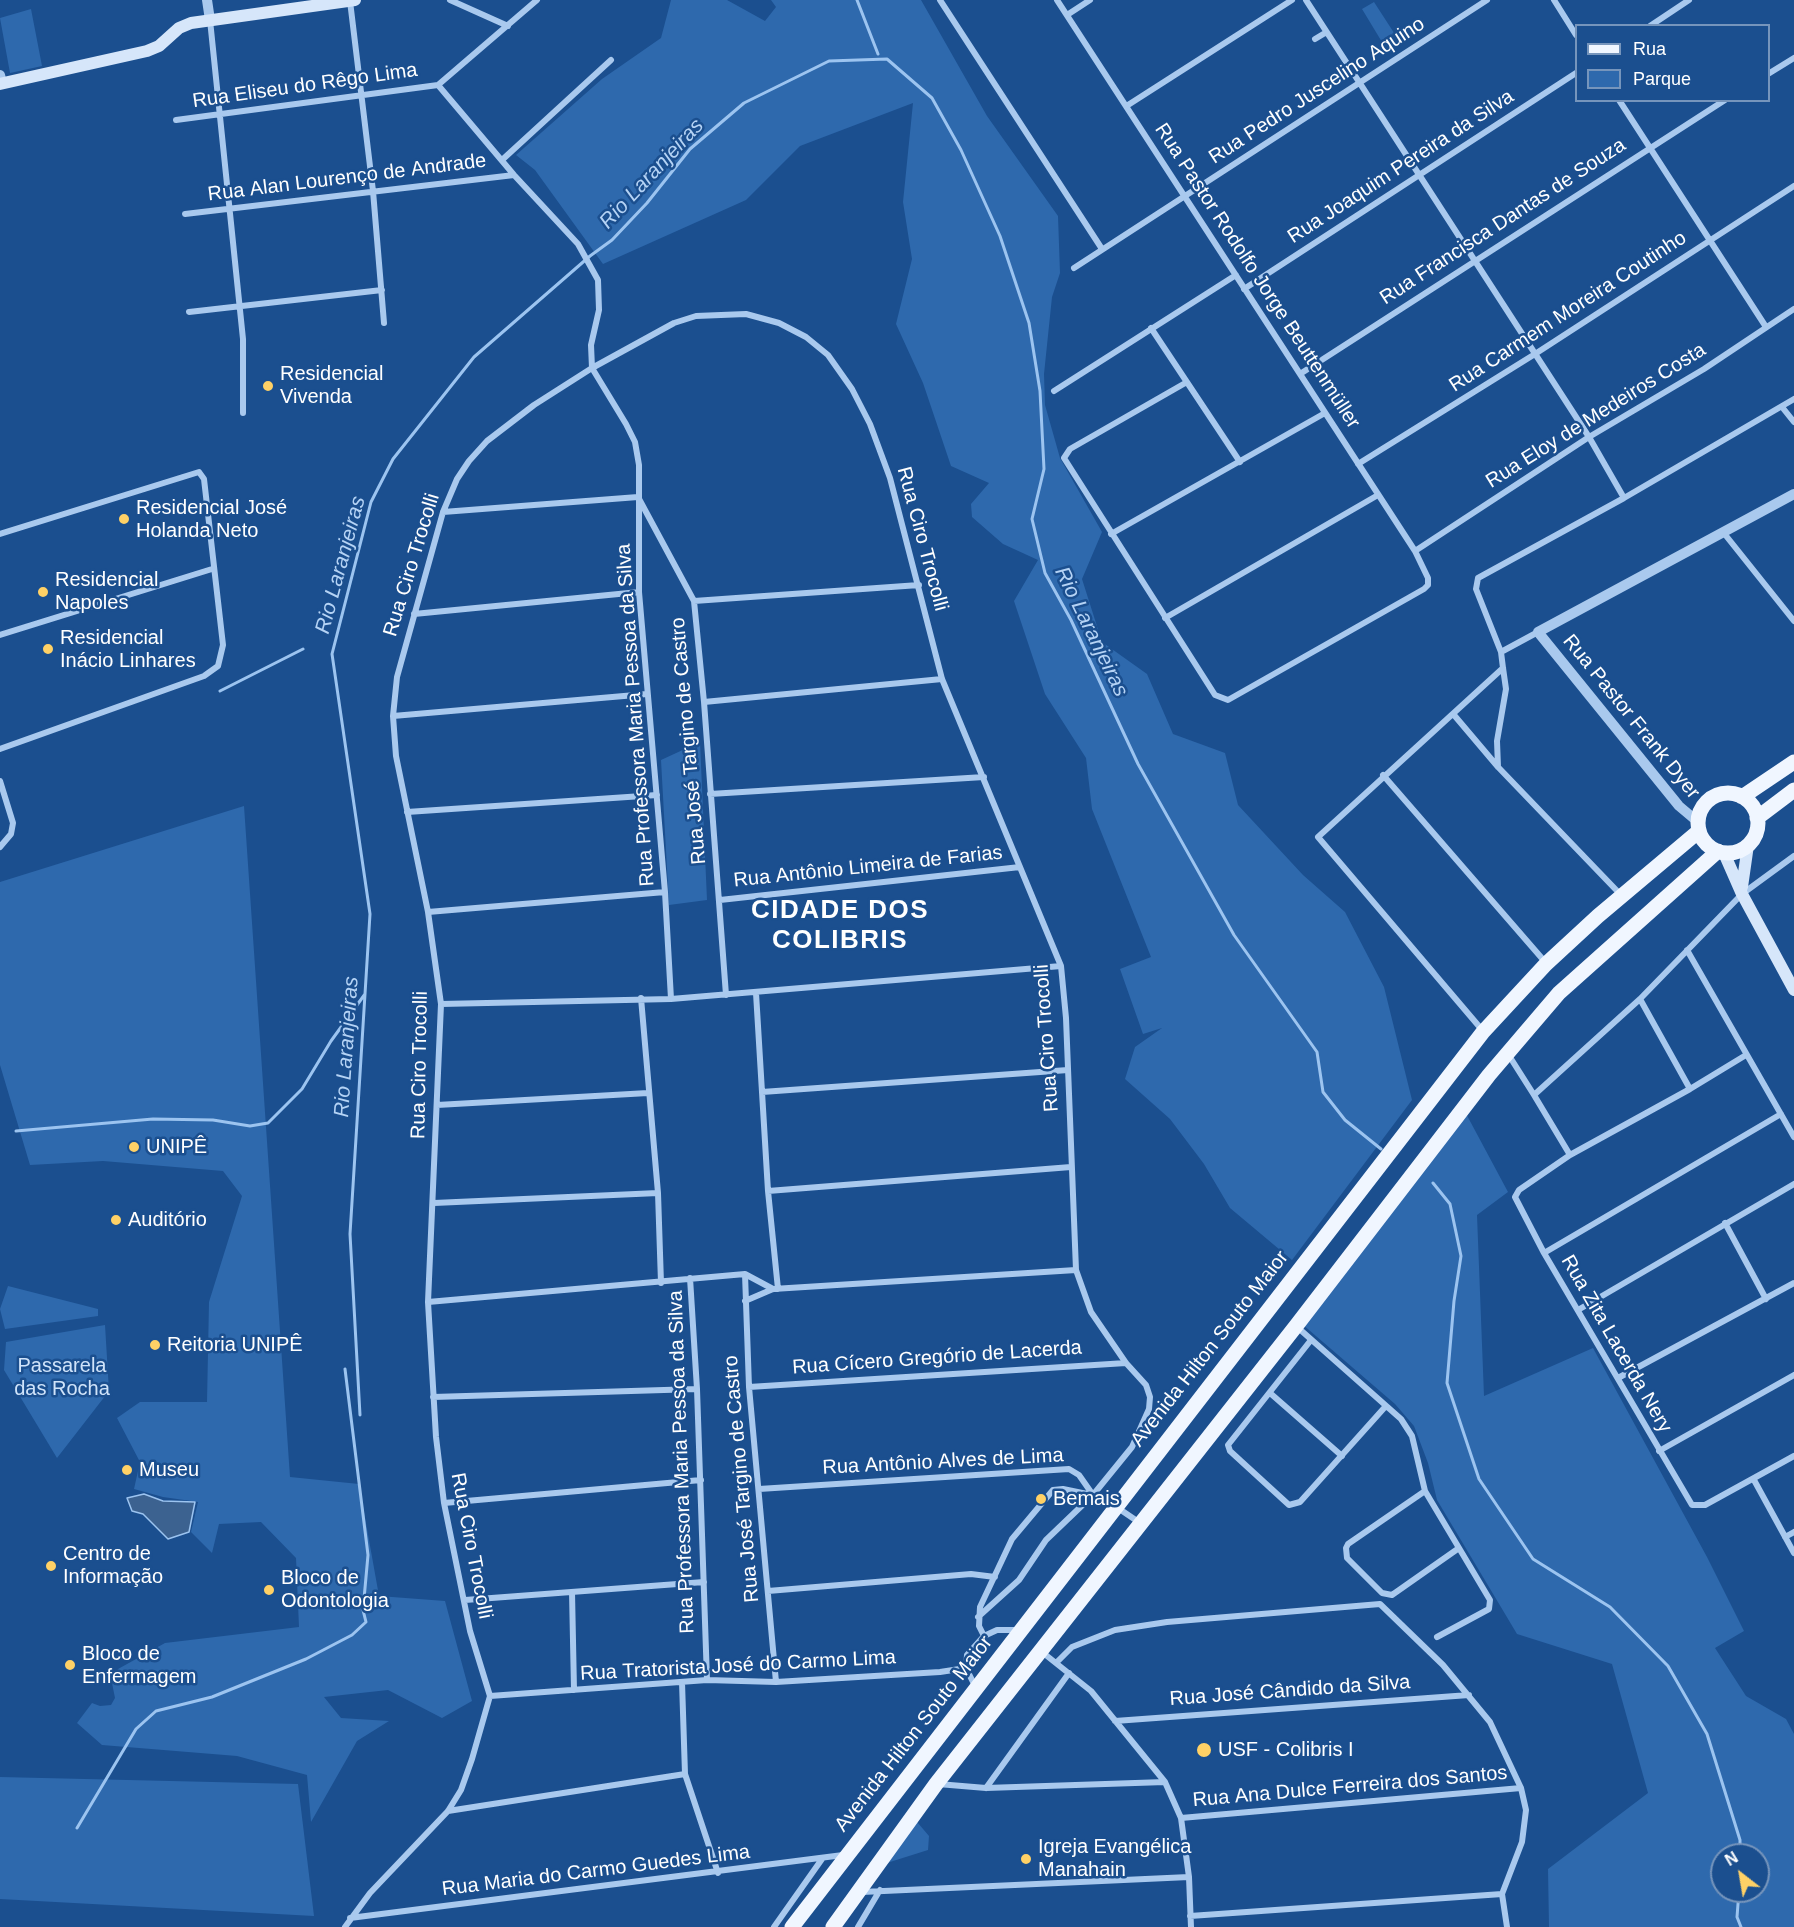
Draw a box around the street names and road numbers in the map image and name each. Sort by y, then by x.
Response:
street label: Rua Pedro Juscelino Aquino [1205,12,1429,170]
street label: Rua Eliseu do Rêgo Lima [191,58,419,114]
street label: Rua Joaquim Pereira da Silva [1284,85,1518,249]
street label: Rua Pastor Rodolfo Jorge Beuttenmüller [1149,119,1365,433]
street label: Rua Francisca Dantas de Souza [1376,134,1630,310]
street label: Rua Alan Lourenço de Andrade [206,149,488,207]
street label: Rua Carmem Moreira Coutinho [1445,226,1691,398]
street label: Rua Eloy de Medeiros Costa [1482,338,1710,494]
street label: Rua Ciro Trocolli [891,464,953,614]
street label: Rua Ciro Trocolli [379,491,445,639]
street label: Rua Professora Maria Pessoa da Silva [612,543,660,887]
street label: Rua José Targino de Castro [666,616,712,866]
street label: Rua Pastor Frank Dyer [1557,630,1705,804]
street label: Rua Antônio Limeira de Farias [732,841,1004,893]
street label: Rua Ciro Trocolli [1030,963,1064,1113]
street label: Rua Ciro Trocolli [407,991,433,1139]
street label: Avenida Hilton Souto Maior [1126,1246,1294,1452]
street label: Rua Zita Lacerda Nery [1555,1251,1677,1437]
street label: Rua Professora Maria Pessoa da Silva [664,1290,700,1634]
street label: Rua Cícero Gregório de Lacerda [791,1336,1083,1380]
street label: Rua José Targino de Castro [719,1354,765,1604]
street label: Rua Antônio Alves de Lima [822,1444,1064,1480]
street label: Rua Ciro Trocolli [445,1471,497,1621]
street label: Avenida Hilton Souto Maior [830,1631,998,1837]
street label: Rua Tratorista José do Carmo Lima [580,1646,896,1686]
street label: Rua José Cândido da Silva [1169,1671,1411,1711]
street label: Rua Ana Dulce Ferreira dos Santos [1192,1761,1508,1813]
street label: Rua Maria do Carmo Guedes Lima [441,1840,751,1902]

